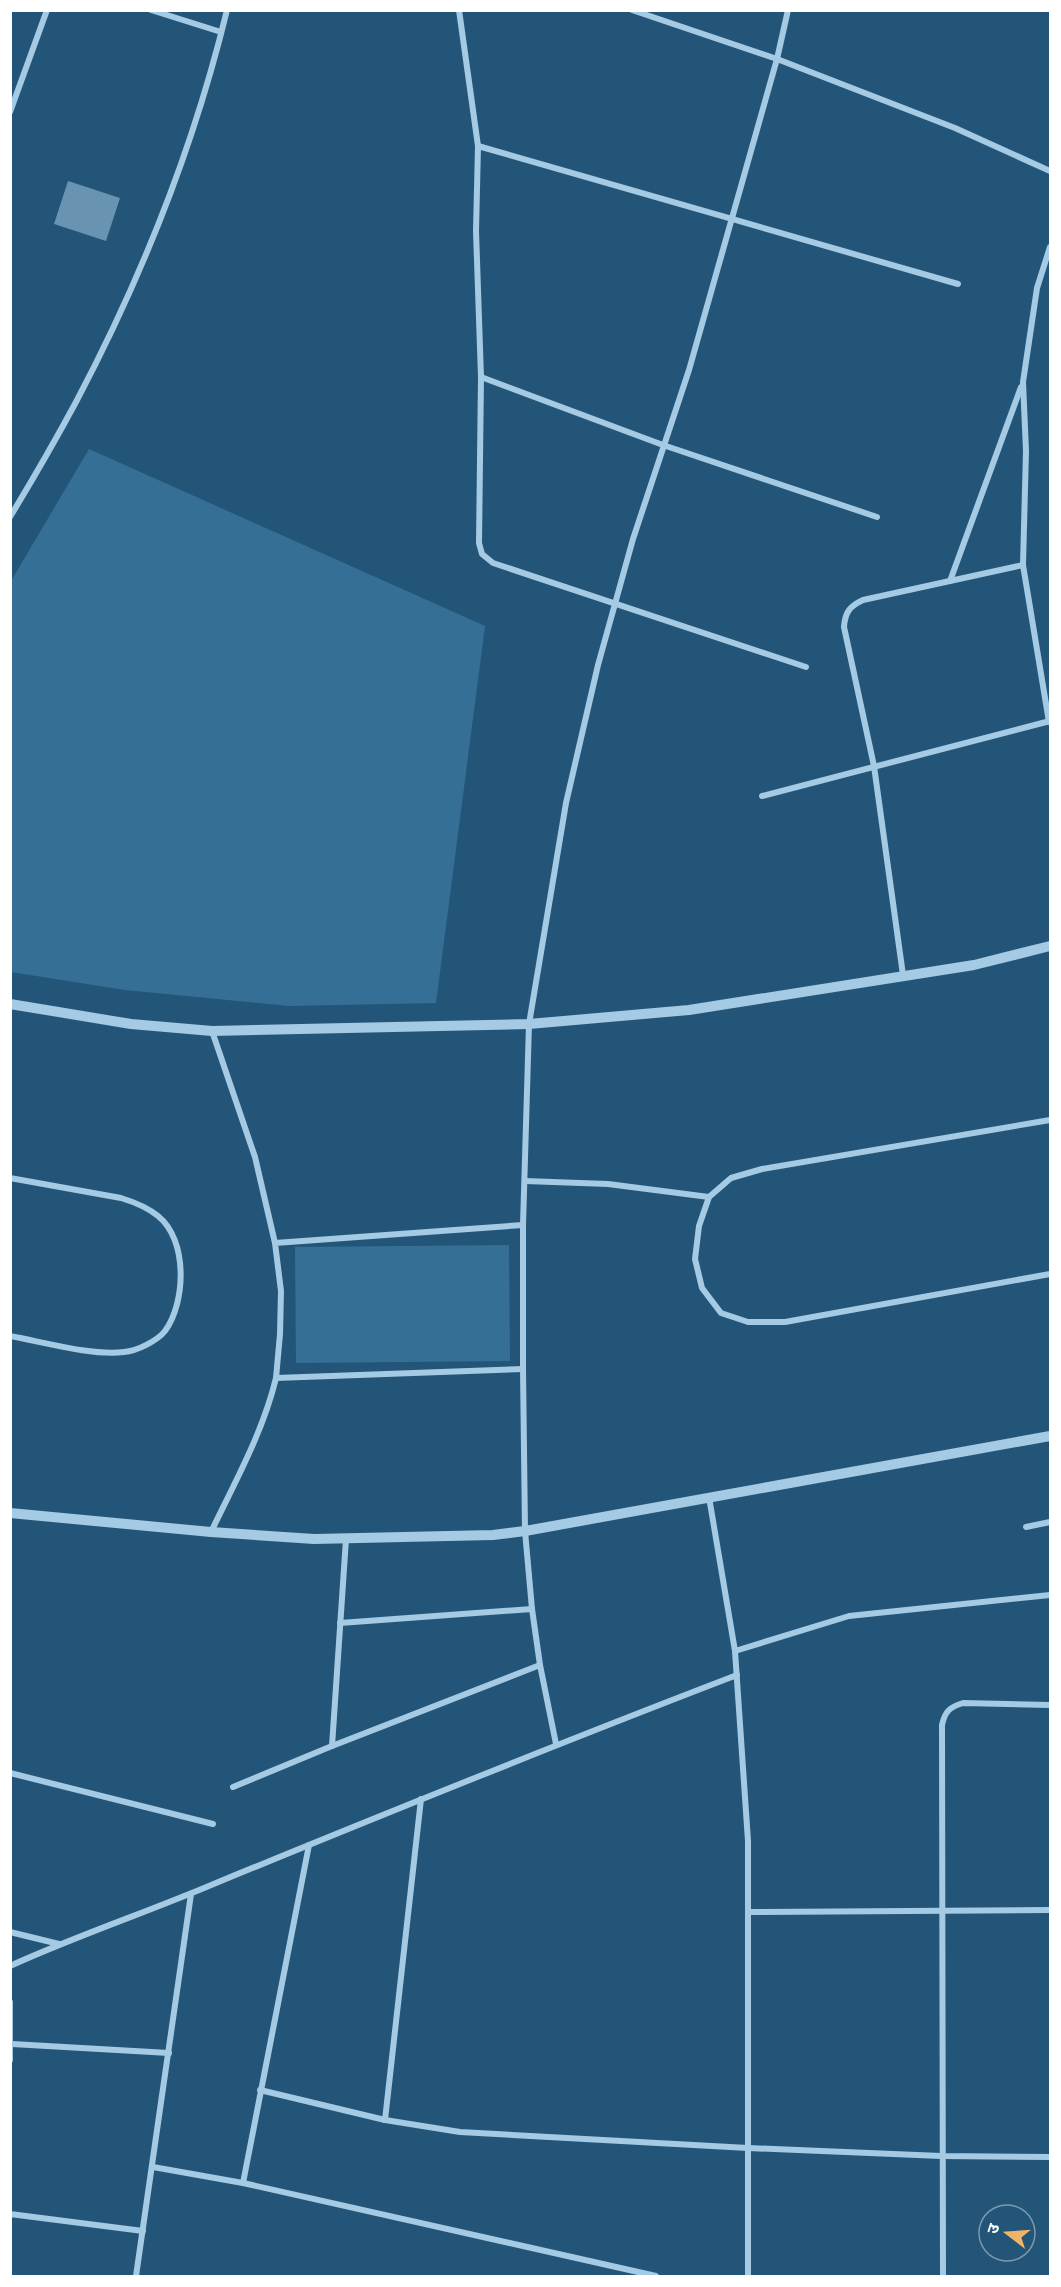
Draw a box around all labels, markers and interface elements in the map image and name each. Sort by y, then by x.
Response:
north arrow [977,2203,1037,2263]
text: उ [982,2221,1004,2236]

